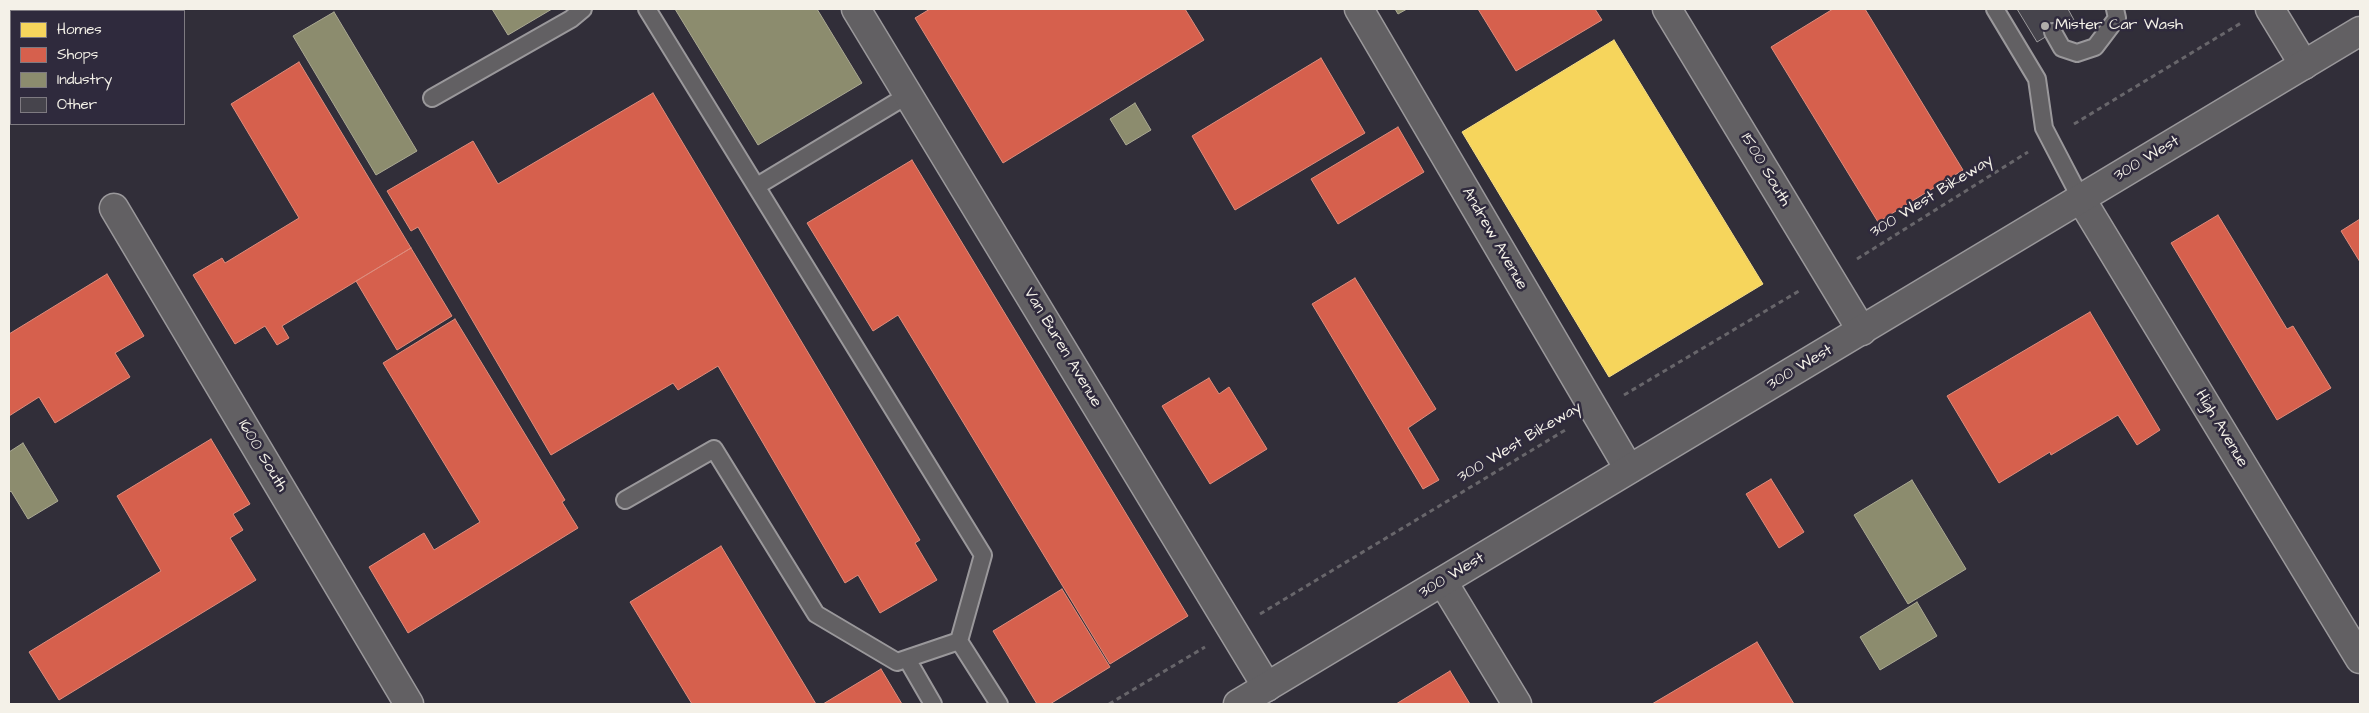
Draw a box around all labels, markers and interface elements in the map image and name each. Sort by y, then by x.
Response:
legend [10,10,185,125]
place label: Mister Car Wash [2055,16,2183,36]
text: Homes [57,19,102,40]
marker: Mister Car Wash [2039,20,2051,32]
text: Shops [57,44,98,65]
text: Industry [57,69,112,90]
text: Other [57,94,97,115]
street label: 1500 South [1736,130,1794,210]
street label: 300 West [2111,132,2183,186]
street label: 300 West Bikeway [1867,151,1997,243]
street label: Andrew Avenue [1457,184,1531,294]
street label: Van Buren Avenue [1019,285,1105,411]
street label: 300 West [1764,341,1836,395]
street label: High Avenue [2190,387,2252,471]
street label: 300 West Bikeway [1454,398,1586,488]
street label: 1600 South [233,417,291,495]
street label: 300 West [1416,549,1488,603]

